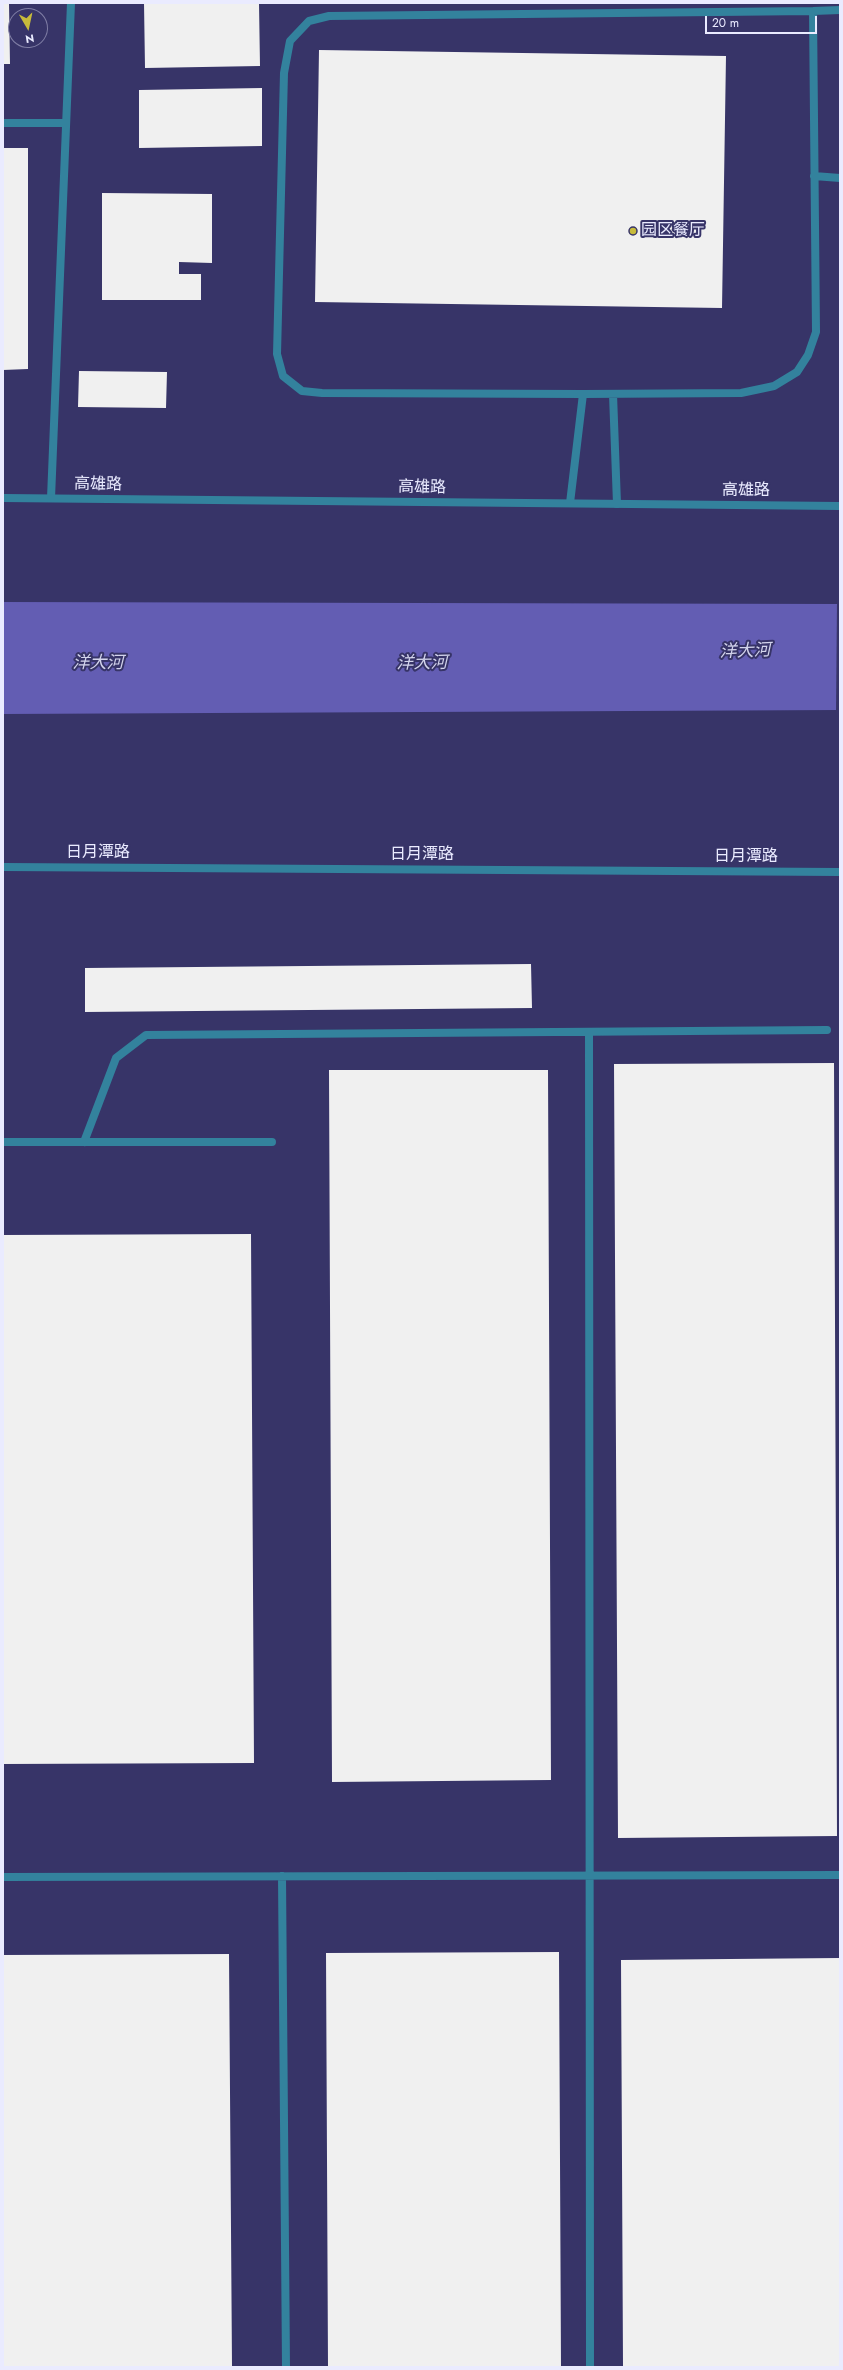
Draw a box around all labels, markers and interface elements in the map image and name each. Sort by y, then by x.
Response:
north arrow [8,8,48,48]
scale bar [707,8,819,34]
text: 20 m [712,14,739,32]
text: N [24,30,35,47]
place label: 园区餐厅 [641,221,705,241]
marker: 园区餐厅 [628,226,638,236]
street label: 高雄路 [74,475,122,495]
street label: 高雄路 [398,478,446,498]
street label: 高雄路 [722,481,770,501]
water label: 洋大河 [719,641,771,663]
water label: 洋大河 [396,653,448,675]
water label: 洋大河 [73,654,123,674]
street label: 日月潭路 [66,843,130,863]
street label: 日月潭路 [390,845,454,865]
street label: 日月潭路 [714,847,778,867]

